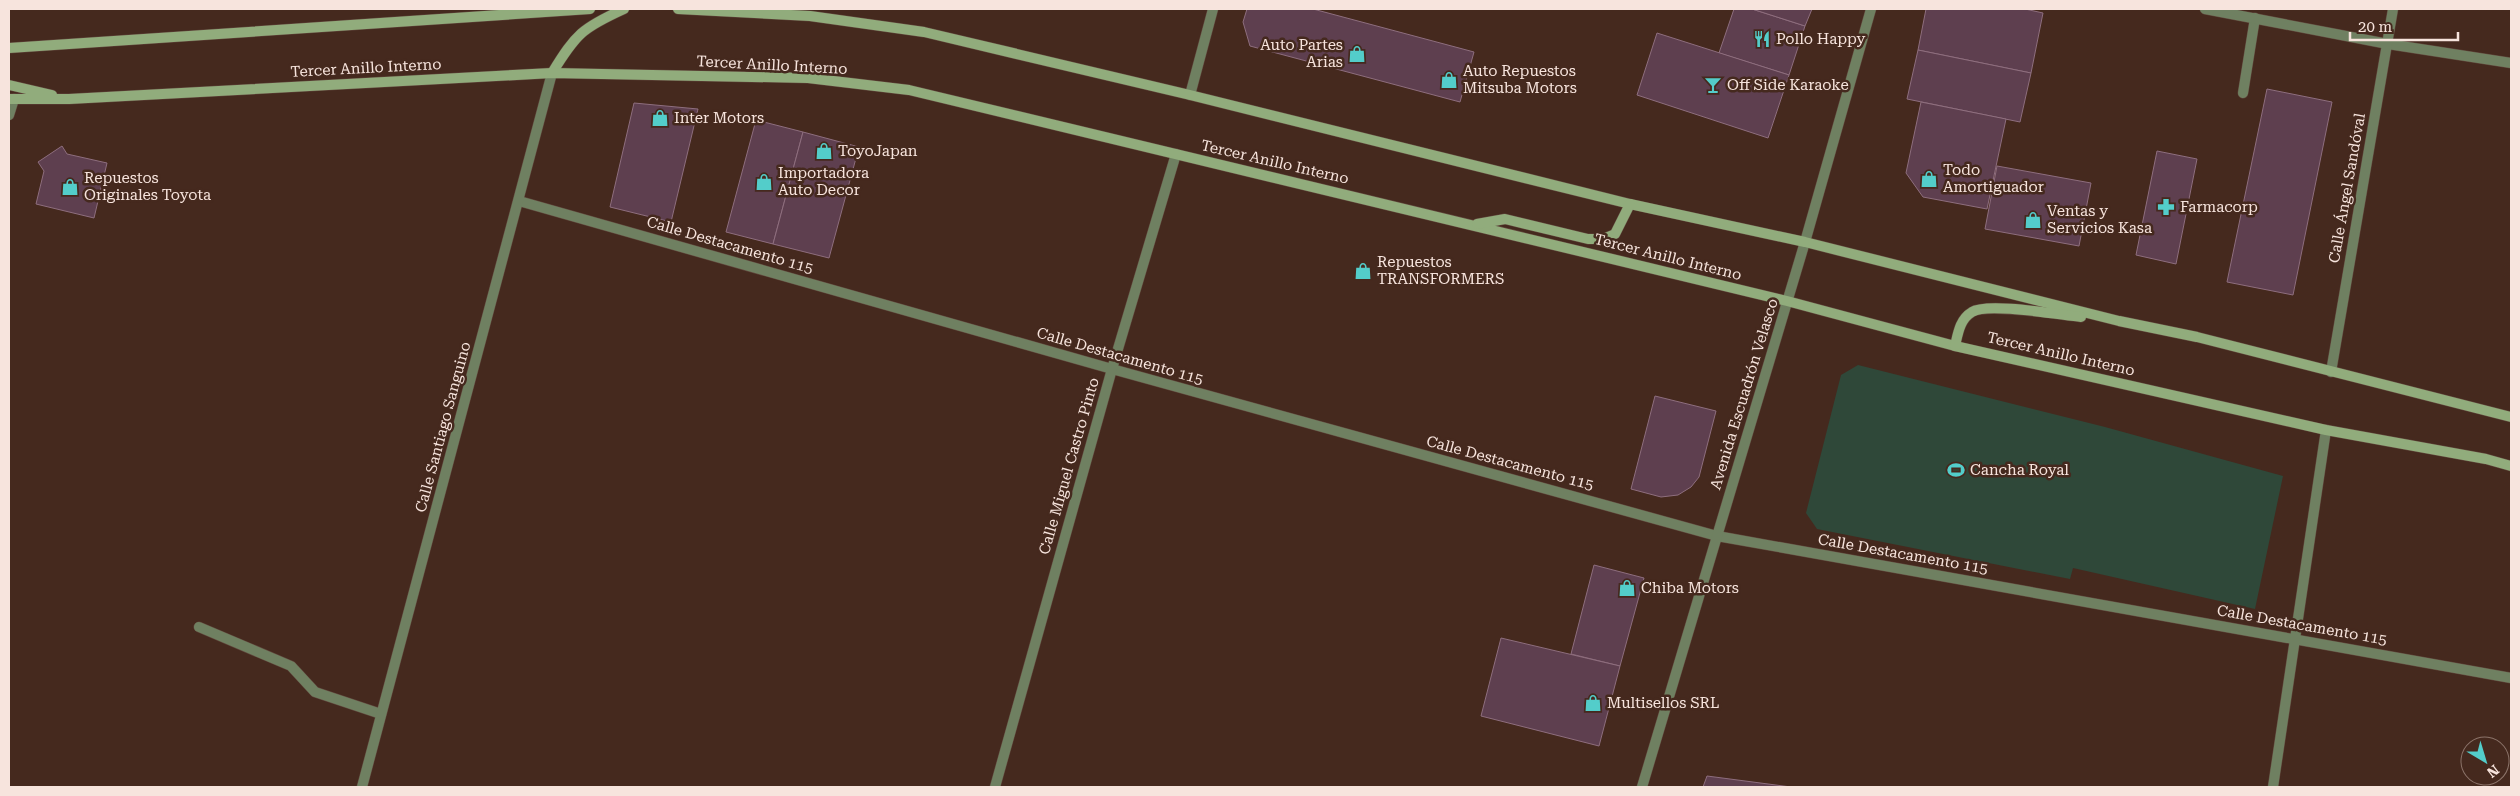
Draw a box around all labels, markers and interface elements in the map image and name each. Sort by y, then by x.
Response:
scale bar [2350,10,2458,42]
text: 20 m [2358,18,2393,36]
restaurant icon: Pollo Happy [1752,29,1772,49]
place label: Pollo Happy [1776,30,1866,48]
place label: Auto Partes Arias [1260,36,1343,71]
shop icon: Auto Partes Arias [1347,44,1367,64]
street label: Tercer Anillo Interno [696,52,848,78]
street label: Tercer Anillo Interno [290,55,442,81]
place label: Auto Repuestos Mitsuba Motors [1463,62,1577,97]
shop icon: Auto Repuestos Mitsuba Motors [1439,70,1459,90]
bar icon: Off Side Karaoke [1703,75,1723,95]
place label: Off Side Karaoke [1727,76,1849,94]
shop icon: Inter Motors [650,108,670,128]
place label: Inter Motors [674,109,764,127]
street label: Calle Ángel Sandóval [2325,111,2369,264]
street label: Tercer Anillo Interno [1199,136,1351,188]
shop icon: ToyoJapan [814,141,834,161]
place label: ToyoJapan [838,142,918,160]
place label: Todo Amortiguador [1943,161,2044,196]
place label: Importadora Auto Decor [778,164,869,199]
place label: Repuestos Originales Toyota [84,169,211,204]
shop icon: Todo Amortiguador [1919,169,1939,189]
shop icon: Importadora Auto Decor [754,172,774,192]
shop icon: Repuestos Originales Toyota [60,177,80,197]
pharmacy icon: Farmacorp [2156,197,2176,217]
place label: Farmacorp [2180,198,2258,216]
place label: Ventas y Servicios Kasa [2047,202,2152,237]
shop icon: Ventas y Servicios Kasa [2023,210,2043,230]
street label: Calle Destacamento 115 [645,213,815,277]
street label: Tercer Anillo Interno [1592,230,1744,284]
place label: Repuestos TRANSFORMERS [1377,253,1504,288]
shop icon: Repuestos TRANSFORMERS [1353,261,1373,281]
street label: Avenida Escuadrón Velasco [1706,296,1782,492]
street label: Calle Destacamento 115 [1035,324,1205,388]
street label: Tercer Anillo Interno [1985,328,2137,380]
street label: Calle Santiago Sanguino [412,340,474,514]
street label: Calle Miguel Castro Pinto [1035,376,1103,556]
street label: Calle Destacamento 115 [1424,432,1596,494]
sports icon: Cancha Royal [1946,460,1966,480]
place label: Cancha Royal [1970,461,2069,479]
street label: Calle Destacamento 115 [1817,530,1989,578]
shop icon: Chiba Motors [1617,578,1637,598]
place label: Chiba Motors [1641,579,1739,597]
street label: Calle Destacamento 115 [2216,601,2388,649]
shop icon: Multisellos SRL [1583,693,1603,713]
place label: Multisellos SRL [1607,694,1719,712]
north arrow [2460,736,2510,786]
text: N [2484,762,2502,781]

